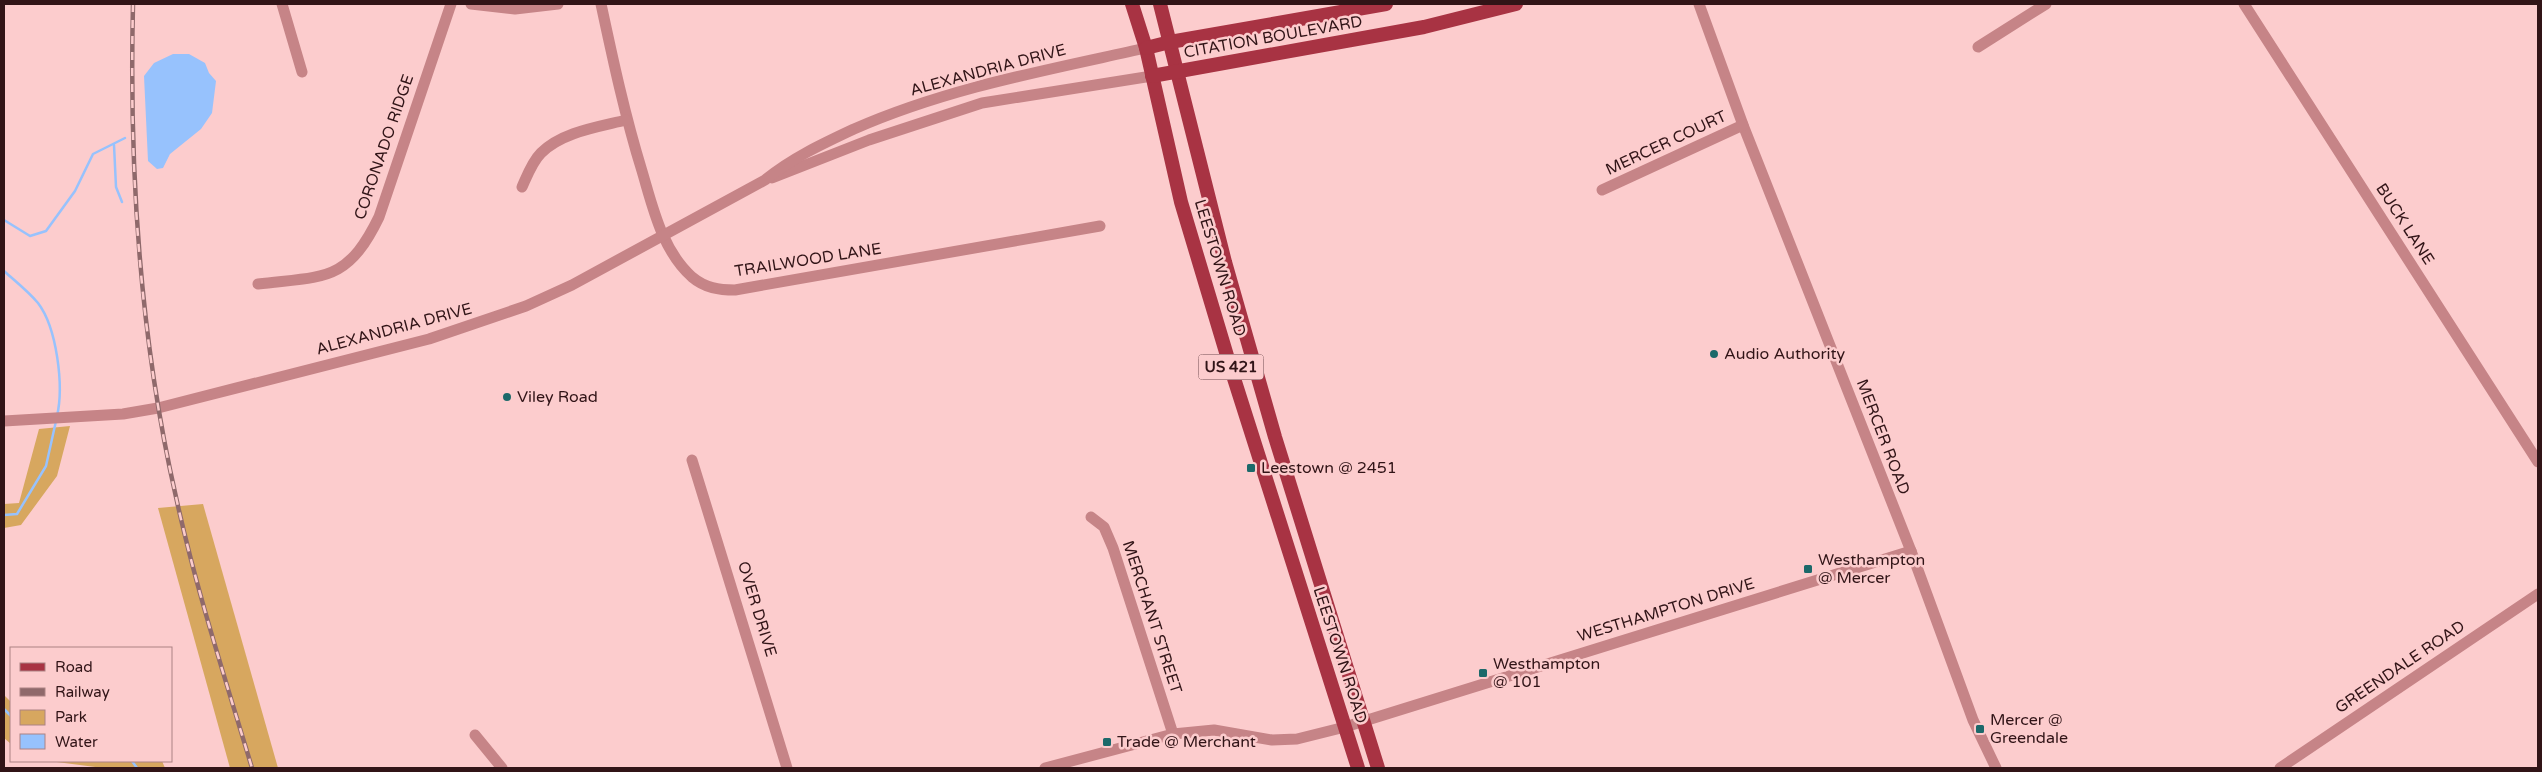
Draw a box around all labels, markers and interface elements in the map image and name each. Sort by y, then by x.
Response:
street label: CITATION BOULEVARD [1182,11,1364,63]
street label: ALEXANDRIA DRIVE [908,40,1068,100]
street label: CORONADO RIDGE [350,72,418,222]
street label: MERCER COURT [1602,106,1730,180]
street label: BUCK LANE [2371,180,2439,268]
street label: LEESTOWN ROAD [1190,197,1250,339]
street label: TRAILWOOD LANE [733,239,883,281]
street label: ALEXANDRIA DRIVE [314,299,474,359]
place label: Audio Authority [1724,344,1846,364]
marker: Audio Authority [1708,348,1720,360]
road number: US 421 [1198,354,1264,380]
street label: MERCER ROAD [1852,376,1914,498]
place label: Viley Road [517,387,598,407]
marker: Viley Road [501,391,513,403]
place label: Leestown @ 2451 [1261,458,1397,478]
marker: Leestown @ 2451 [1245,462,1257,474]
street label: MERCHANT STREET [1118,538,1186,696]
place label: Westhampton @ Mercer [1818,550,1925,588]
street label: OVER DRIVE [733,559,781,659]
marker: Westhampton @ Mercer [1802,563,1814,575]
street label: WESTHAMPTON DRIVE [1575,573,1757,647]
street label: LEESTOWN ROAD [1308,584,1372,726]
street label: GREENDALE ROAD [2331,616,2469,718]
legend [10,647,172,762]
place label: Westhampton @ 101 [1493,654,1600,692]
text: Road [55,658,93,676]
marker: Westhampton @ 101 [1477,667,1489,679]
text: Railway [55,683,110,701]
text: Park [55,708,87,726]
place label: Mercer @ Greendale [1990,710,2068,748]
marker: Mercer @ Greendale [1974,723,1986,735]
place label: Trade @ Merchant [1117,732,1256,752]
text: Water [55,733,98,751]
marker: Trade @ Merchant [1101,736,1113,748]

